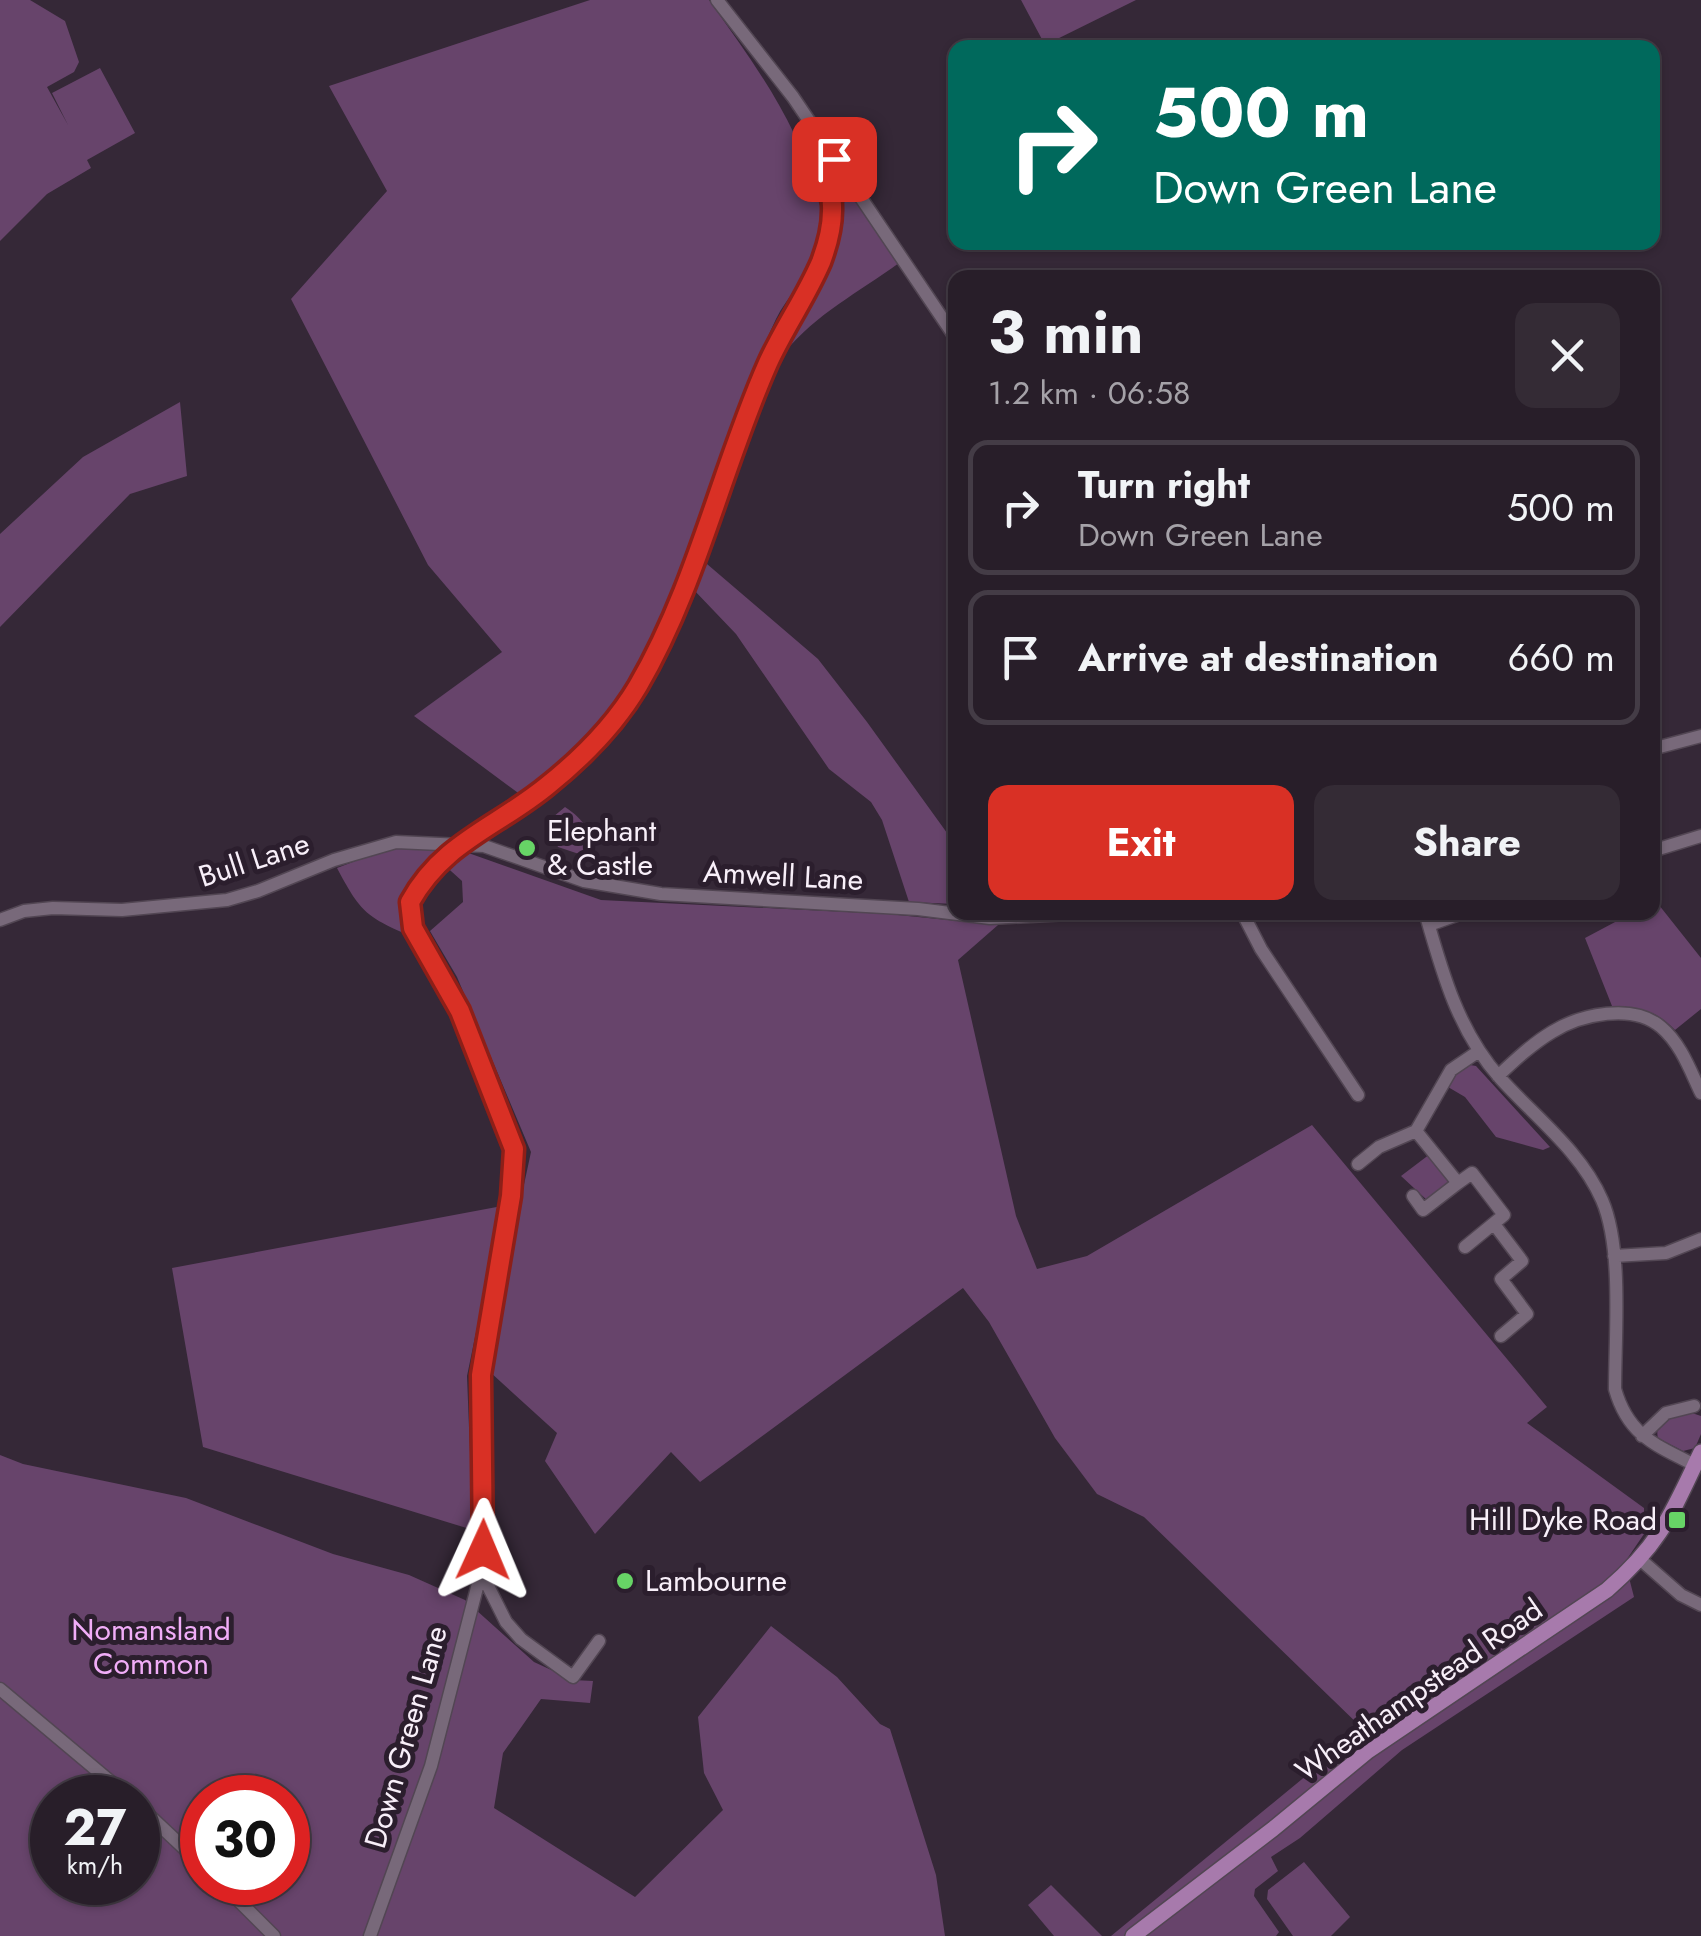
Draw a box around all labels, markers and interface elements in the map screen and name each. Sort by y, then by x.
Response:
text: 500 m [1153,62,1369,163]
icon: right [988,80,1118,210]
pin [792,117,877,202]
icon: arrive [807,132,862,187]
text: Down Green Lane [1153,155,1497,220]
text: 3 min [988,289,1144,376]
button: close [1515,303,1620,408]
text: 1.2 km · 06:58 [988,370,1190,416]
text: Turn right [1078,457,1250,512]
icon: right [993,480,1048,535]
text: 500 m [1507,480,1615,535]
text: Down Green Lane [1078,512,1323,558]
icon: arrive [993,630,1048,685]
text: Arrive at destination [1078,630,1439,685]
text: 660 m [1507,630,1615,685]
button: Exit [988,785,1294,900]
button: Share [1314,785,1620,900]
place label: Elephant & Castle [547,809,657,886]
street label: Bull Lane [193,821,315,898]
marker: Elephant & Castle [516,837,538,859]
street label: Amwell Lane [702,850,864,901]
position arrow [431,1498,535,1602]
place label: Hill Dyke Road [1469,1498,1657,1541]
marker: Hill Dyke Road [1666,1509,1688,1531]
place label: Lambourne [645,1559,787,1602]
marker: Lambourne [614,1570,636,1592]
street label: Wheathampstead Road [1286,1588,1551,1791]
park label: Nomansland Common [71,1608,231,1685]
street label: Down Green Lane [353,1621,458,1853]
speed limit sign: 30 [180,1775,310,1905]
text: 27 [64,1791,126,1864]
text: km/h [67,1847,123,1883]

